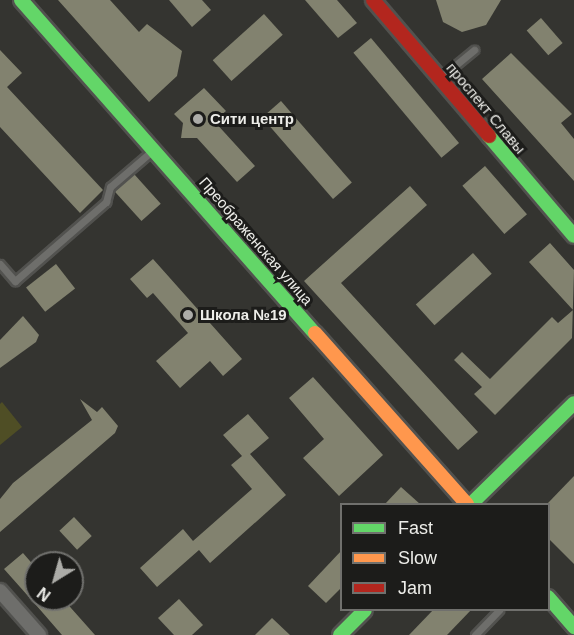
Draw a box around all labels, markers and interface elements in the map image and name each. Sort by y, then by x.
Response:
street label: проспект Славы [443,59,529,157]
place label: Сити центр [210,110,294,128]
marker: Сити центр [191,112,205,126]
street label: Преображенская улица [195,173,317,309]
place label: Школа №19 [200,306,287,324]
marker: Школа №19 [181,308,195,322]
legend [340,503,550,611]
text: Fast [398,518,433,538]
text: Slow [398,548,437,568]
north arrow [24,551,84,611]
text: Jam [398,578,432,598]
text: N [34,584,54,604]

